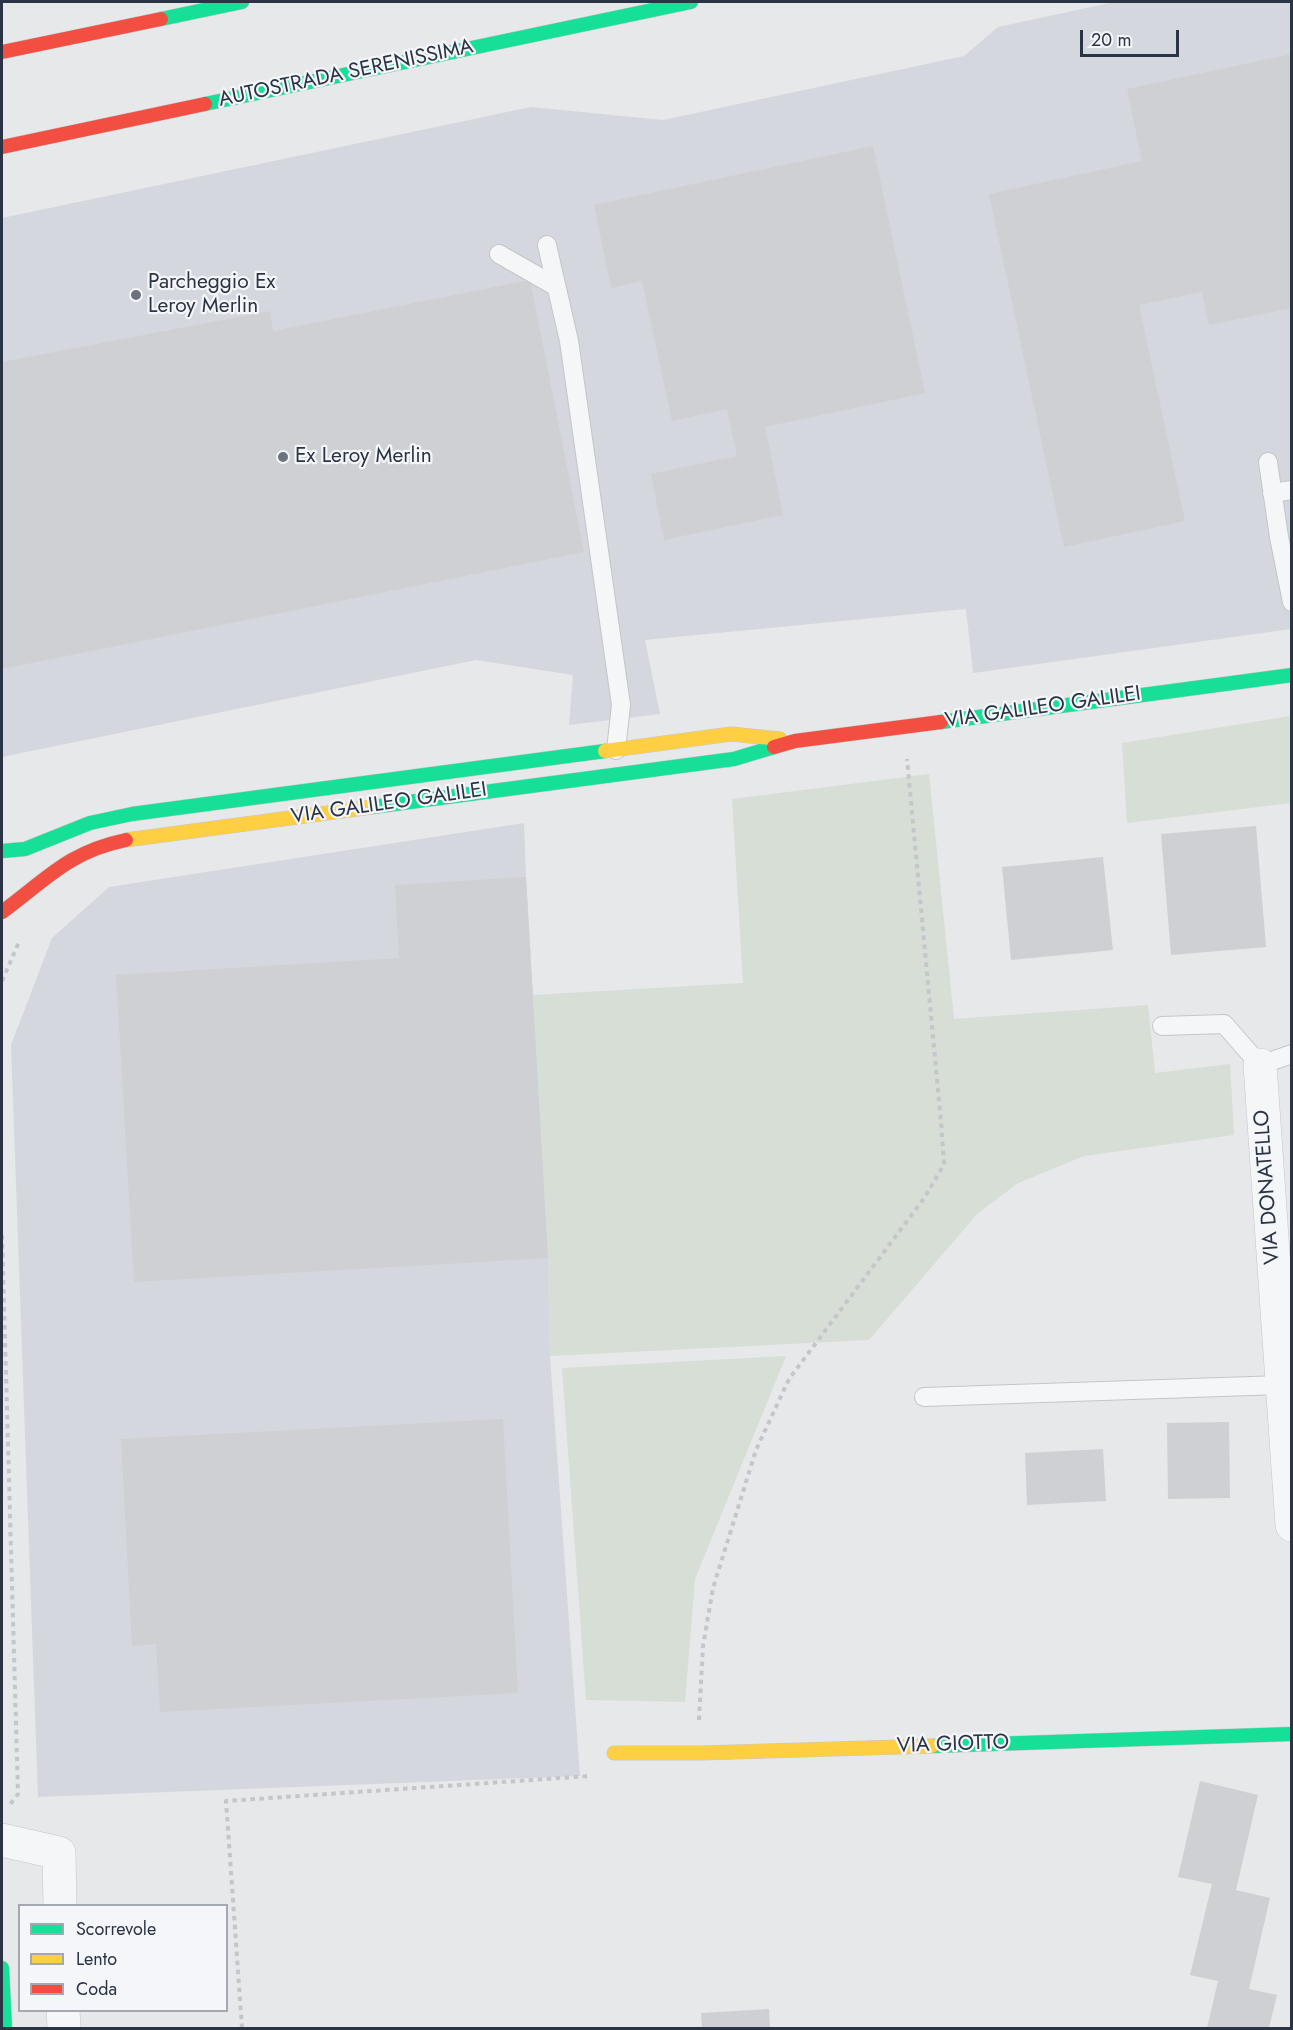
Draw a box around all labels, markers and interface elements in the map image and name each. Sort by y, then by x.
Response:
scale bar [1083,18,1182,56]
text: 20 m [1091,27,1131,53]
street label: AUTOSTRADA SERENISSIMA [216,35,476,113]
place label: Parcheggio Ex Leroy Merlin [148,270,275,320]
marker: Parcheggio Ex Leroy Merlin [129,288,143,302]
place label: Ex Leroy Merlin [295,444,432,470]
marker: Ex Leroy Merlin [276,450,290,464]
street label: VIA GALILEO GALILEI [944,682,1142,734]
street label: VIA GALILEO GALILEI [290,778,488,830]
street label: VIA DONATELLO [1250,1109,1286,1265]
street label: VIA GIOTTO [896,1730,1010,1760]
legend [18,1904,228,2012]
text: Scorrevole [76,1916,156,1942]
text: Lento [76,1946,117,1972]
text: Coda [76,1976,117,2002]

